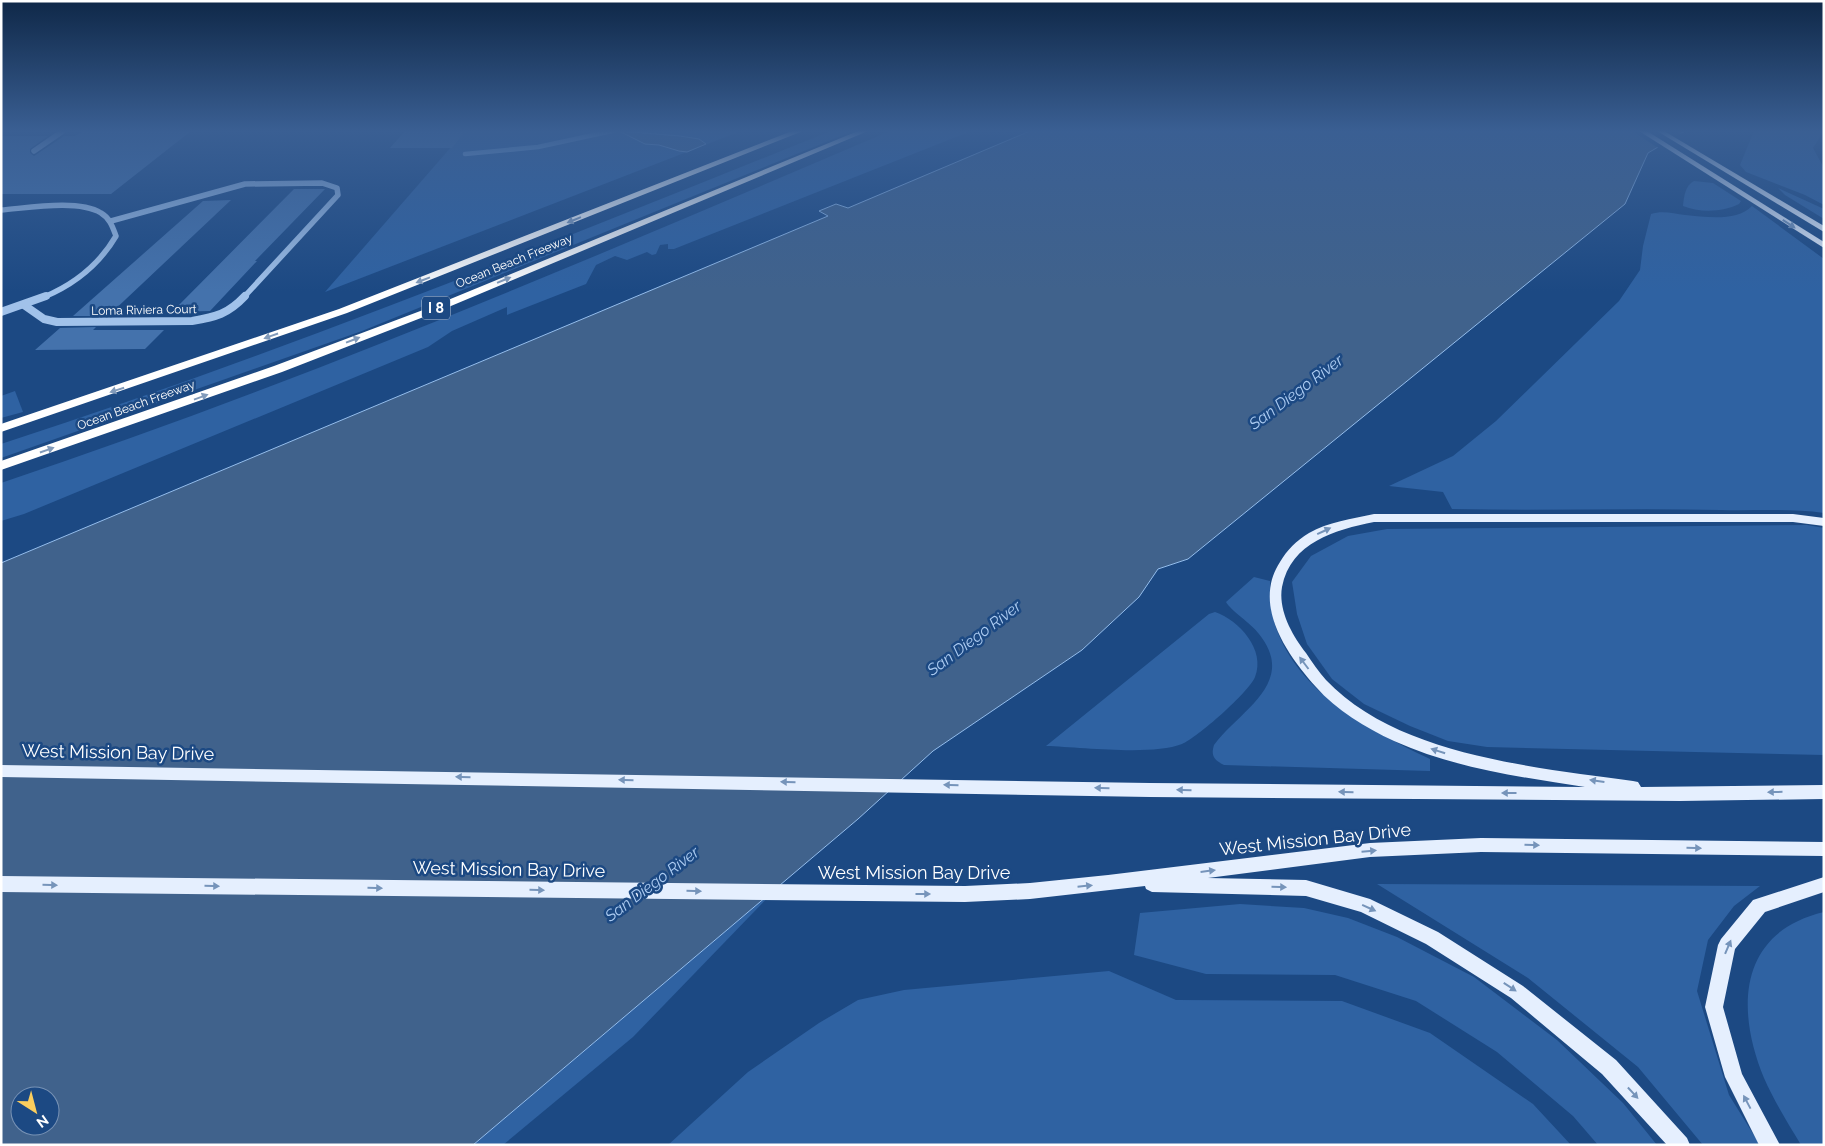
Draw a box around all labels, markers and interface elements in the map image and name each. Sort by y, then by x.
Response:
one-way arrow [567,217,582,224]
one-way arrow [1782,219,1796,228]
street label: Ocean Beach Freeway [454,231,575,291]
one-way arrow [497,276,511,284]
one-way arrow [416,277,431,284]
road number: I 8 [422,296,450,320]
street label: Loma Riviera Court [91,302,197,318]
one-way arrow [263,333,278,341]
one-way arrow [346,336,361,344]
water label: San Diego River [1245,350,1347,434]
street label: Ocean Beach Freeway [75,377,197,433]
one-way arrow [110,386,125,394]
one-way arrow [193,392,208,400]
one-way arrow [40,446,55,454]
one-way arrow [1317,527,1331,535]
water label: San Diego River [923,596,1025,680]
one-way arrow [1299,657,1309,670]
street label: West Mission Bay Drive [22,740,215,764]
one-way arrow [1430,747,1445,755]
one-way arrow [455,773,471,781]
one-way arrow [617,776,633,784]
one-way arrow [1589,777,1605,785]
one-way arrow [780,778,796,786]
one-way arrow [942,781,958,789]
one-way arrow [1093,784,1109,792]
one-way arrow [1176,786,1192,794]
one-way arrow [1338,788,1354,796]
one-way arrow [1767,788,1783,796]
one-way arrow [1501,789,1517,797]
street label: West Mission Bay Drive [1218,818,1412,860]
one-way arrow [1524,841,1540,849]
water label: San Diego River [601,842,703,926]
one-way arrow [1686,844,1702,852]
one-way arrow [1362,846,1378,854]
street label: West Mission Bay Drive [413,857,606,881]
street label: West Mission Bay Drive [818,862,1011,883]
one-way arrow [1201,867,1217,875]
one-way arrow [42,881,58,889]
one-way arrow [1077,881,1093,889]
one-way arrow [205,882,221,890]
one-way arrow [1271,883,1287,891]
one-way arrow [367,884,383,892]
one-way arrow [530,886,546,894]
one-way arrow [686,887,702,895]
one-way arrow [915,890,931,898]
one-way arrow [1362,904,1376,912]
one-way arrow [1724,939,1732,954]
one-way arrow [1503,983,1517,992]
north arrow [10,1086,60,1136]
one-way arrow [1627,1087,1639,1099]
one-way arrow [1743,1094,1751,1109]
text: N [34,1112,52,1131]

